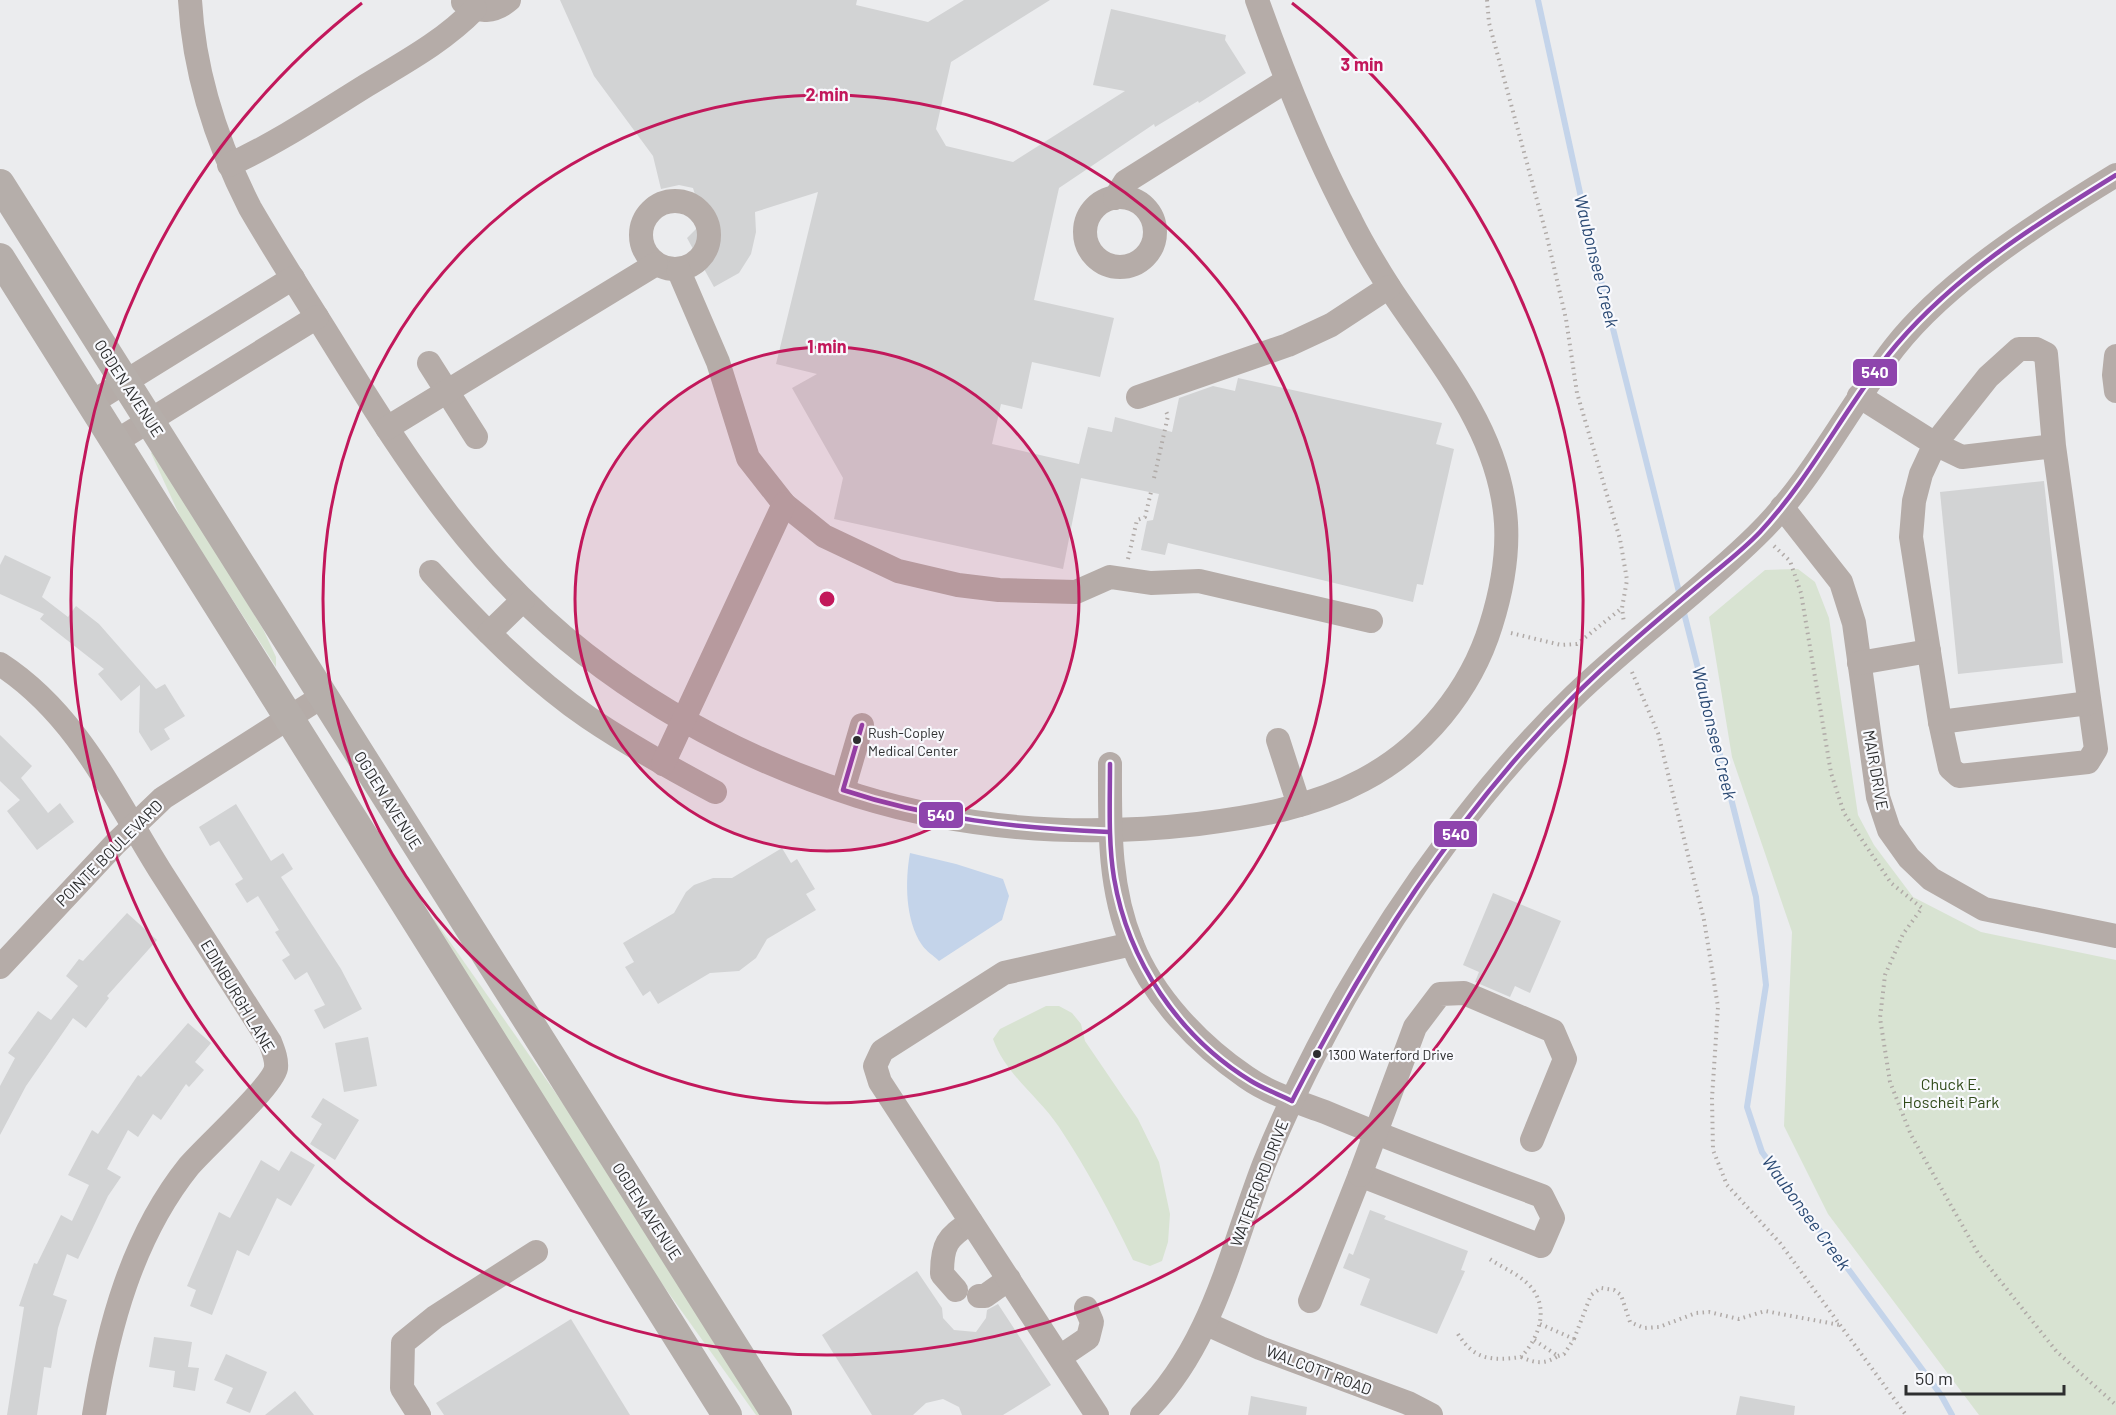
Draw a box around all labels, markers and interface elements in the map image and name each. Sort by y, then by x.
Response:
text: 3 min [1341,53,1383,75]
text: 2 min [805,83,849,105]
water label: Waubonsee Creek [1570,192,1624,330]
text: 1 min [807,335,847,357]
street label: OGDEN AVENUE [91,336,168,440]
line badge: 540 [1852,358,1898,387]
text: 540 [1861,362,1889,381]
centre of rings [817,589,837,609]
water label: Waubonsee Creek [1688,664,1742,802]
place label: Rush-Copley Medical Center [868,724,958,759]
street label: MAIR DRIVE [1860,728,1893,811]
marker: Rush-Copley Medical Center [851,734,863,746]
street label: OGDEN AVENUE [351,747,426,852]
street label: POINTE BOULEVARD [51,795,166,910]
line badge: 540 [918,801,964,829]
text: 540 [927,805,955,824]
line badge: 540 [1433,820,1478,848]
text: 540 [1442,824,1470,843]
street label: EDINBURGH LANE [197,936,279,1055]
place label: 1300 Waterford Drive [1328,1046,1454,1063]
marker: 1300 Waterford Drive [1311,1048,1323,1060]
park label: Chuck E. Hoscheit Park [1903,1074,1999,1111]
street label: WATERFORD DRIVE [1226,1117,1291,1249]
water label: Waubonsee Creek [1758,1151,1856,1274]
street label: OGDEN AVENUE [609,1159,686,1263]
street label: WALCOTT ROAD [1264,1341,1375,1398]
scale bar [1906,1358,2064,1396]
text: 50 m [1915,1367,1953,1389]

